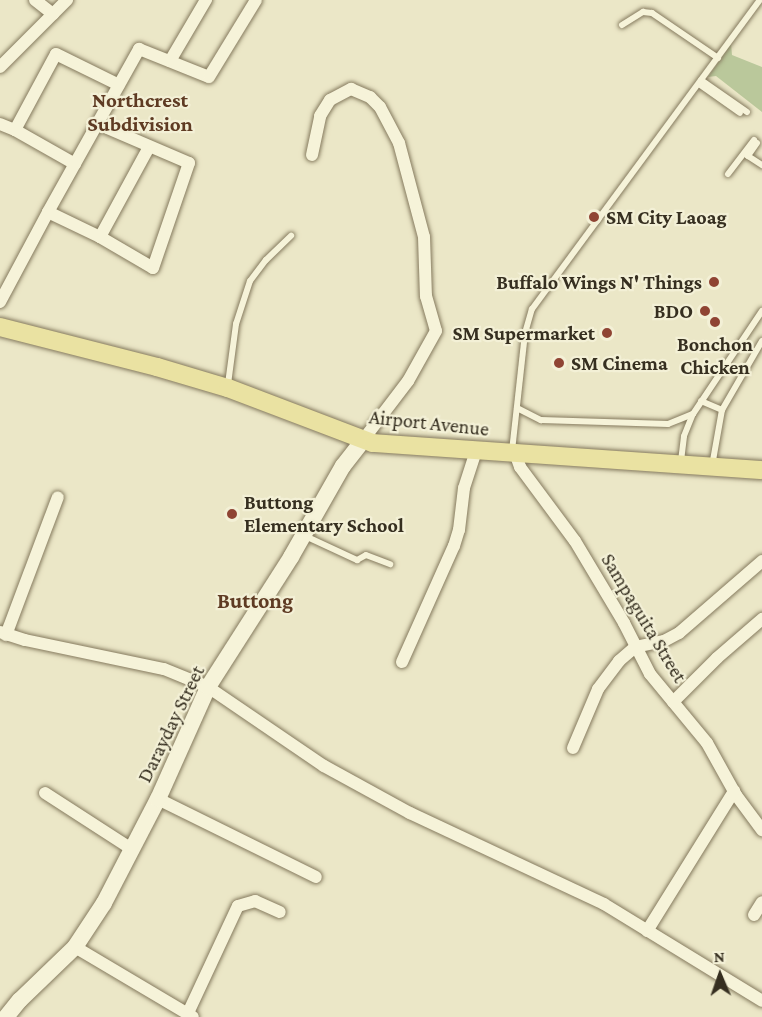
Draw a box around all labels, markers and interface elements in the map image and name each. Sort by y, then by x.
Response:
district label: Northcrest Subdivision [87,87,193,137]
place label: SM City Laoag [606,205,727,229]
marker: SM City Laoag [587,210,601,224]
place label: Buffalo Wings N' Things [496,270,702,294]
marker: Buffalo Wings N' Things [707,275,721,289]
place label: BDO [654,299,693,323]
marker: BDO [698,304,712,318]
marker: Bonchon Chicken [708,315,722,329]
place label: SM Supermarket [452,321,595,345]
marker: SM Supermarket [600,326,614,340]
place label: Bonchon Chicken [677,332,753,379]
place label: SM Cinema [571,351,668,375]
marker: SM Cinema [552,356,566,370]
street label: Airport Avenue [368,405,490,441]
place label: Buttong Elementary School [244,490,404,537]
marker: Buttong Elementary School [225,507,239,521]
street label: Sampaguita Street [596,549,692,687]
district label: Buttong [217,588,293,614]
street label: Darayday Street [132,662,210,786]
north arrow [690,945,750,1005]
text: N [714,948,725,965]

